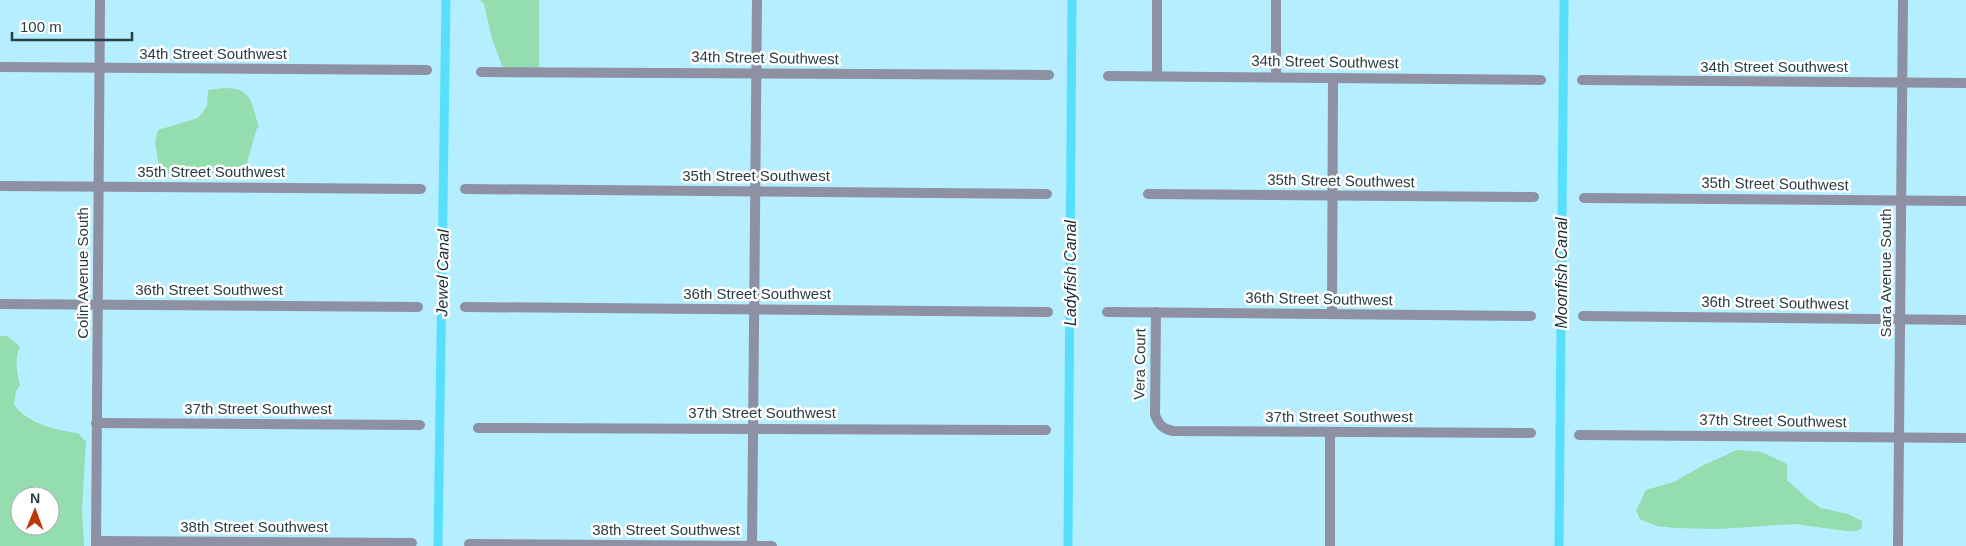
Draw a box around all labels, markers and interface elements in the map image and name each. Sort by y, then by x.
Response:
scale bar [12,10,132,42]
text: 100 m [20,18,62,35]
street label: 34th Street Southwest [139,45,288,62]
street label: 34th Street Southwest [691,48,840,67]
street label: 34th Street Southwest [1251,52,1400,71]
street label: 34th Street Southwest [1700,58,1849,75]
street label: 35th Street Southwest [137,163,286,180]
street label: 35th Street Southwest [682,167,831,184]
street label: 35th Street Southwest [1267,171,1416,190]
street label: 35th Street Southwest [1701,174,1850,193]
street label: Colin Avenue South [74,207,91,339]
street label: Sara Avenue South [1877,209,1894,338]
water label: Moonfish Canal [1553,217,1570,329]
water label: Ladyfish Canal [1062,220,1079,326]
water label: Jewel Canal [433,229,452,318]
street label: 36th Street Southwest [135,281,284,298]
street label: 36th Street Southwest [683,285,832,302]
street label: 36th Street Southwest [1245,289,1394,308]
street label: 36th Street Southwest [1701,293,1850,312]
street label: Vera Court [1130,327,1149,400]
street label: 37th Street Southwest [184,400,333,417]
street label: 37th Street Southwest [688,404,837,421]
street label: 37th Street Southwest [1265,408,1414,425]
street label: 37th Street Southwest [1699,411,1848,430]
north arrow [10,486,60,536]
text: N [30,490,40,506]
street label: 38th Street Southwest [180,518,329,535]
street label: 38th Street Southwest [592,521,741,538]

